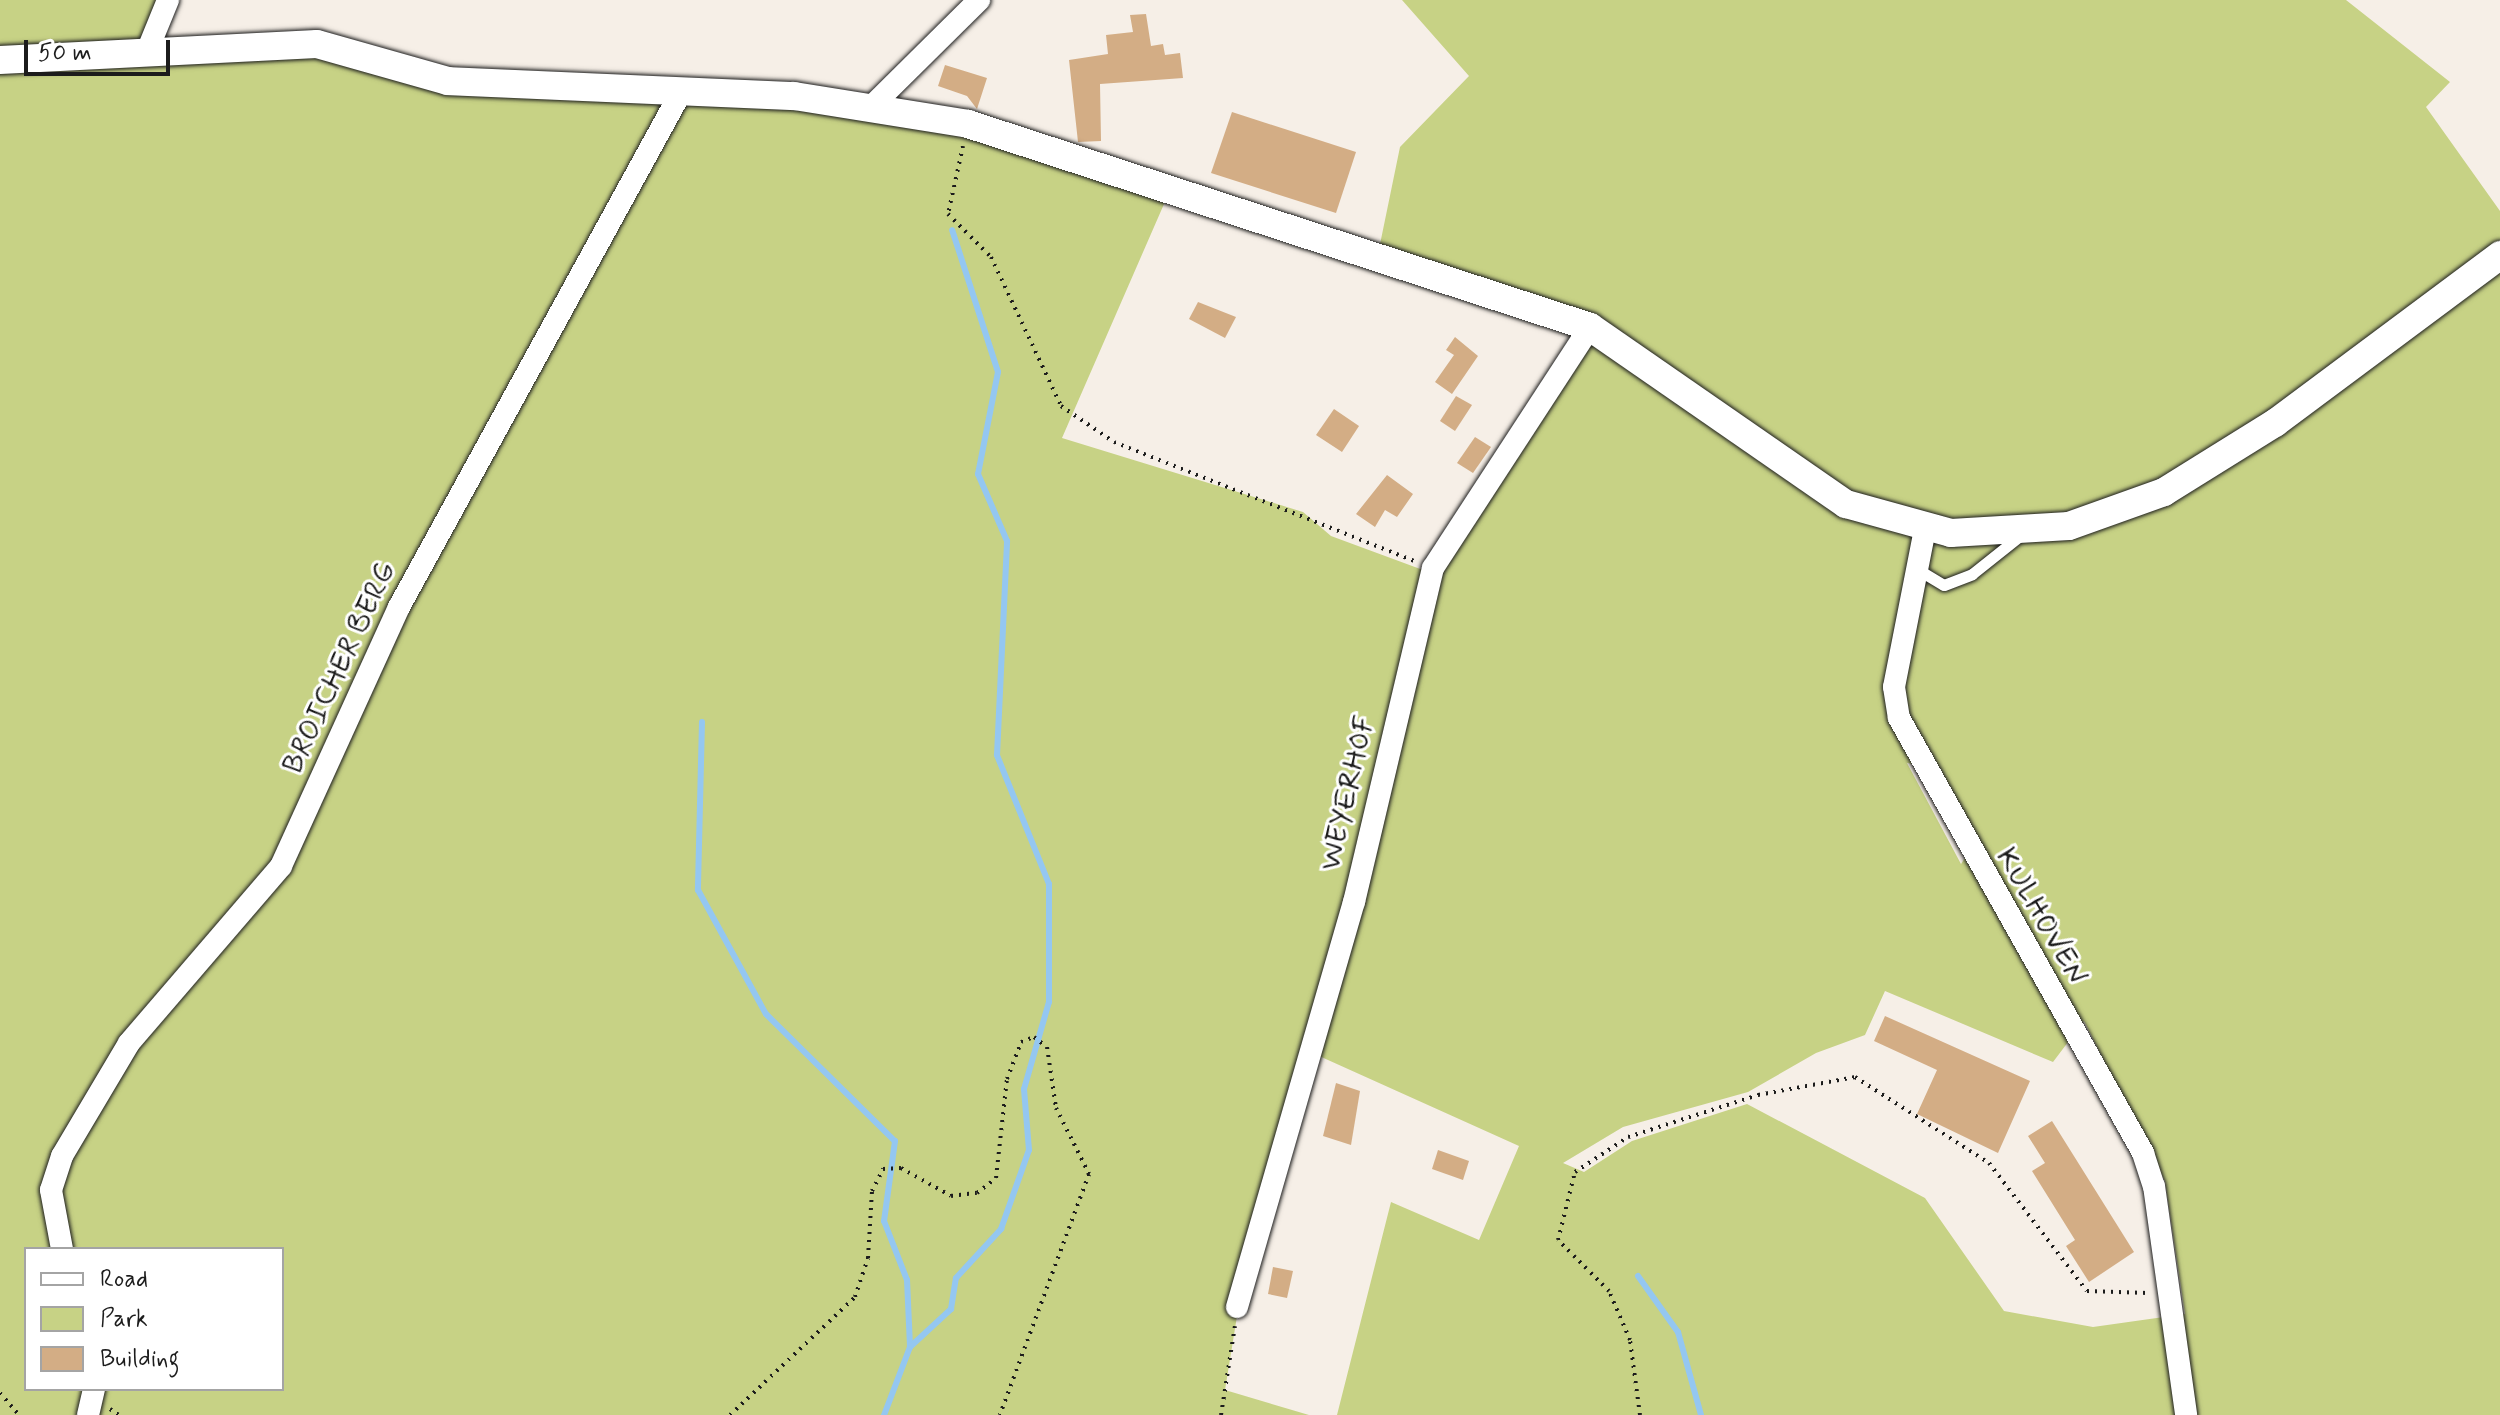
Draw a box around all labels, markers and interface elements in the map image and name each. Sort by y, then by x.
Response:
scale bar [28,24,174,74]
text: 50 m [38,38,92,69]
street label: BROICHER BERG [275,557,405,779]
street label: WEYERHOF [1313,712,1383,874]
street label: KULHOVEN [1987,842,2095,992]
legend [24,1247,284,1391]
text: Road [100,1264,148,1295]
text: Park [100,1304,148,1335]
text: Building [100,1344,180,1375]

